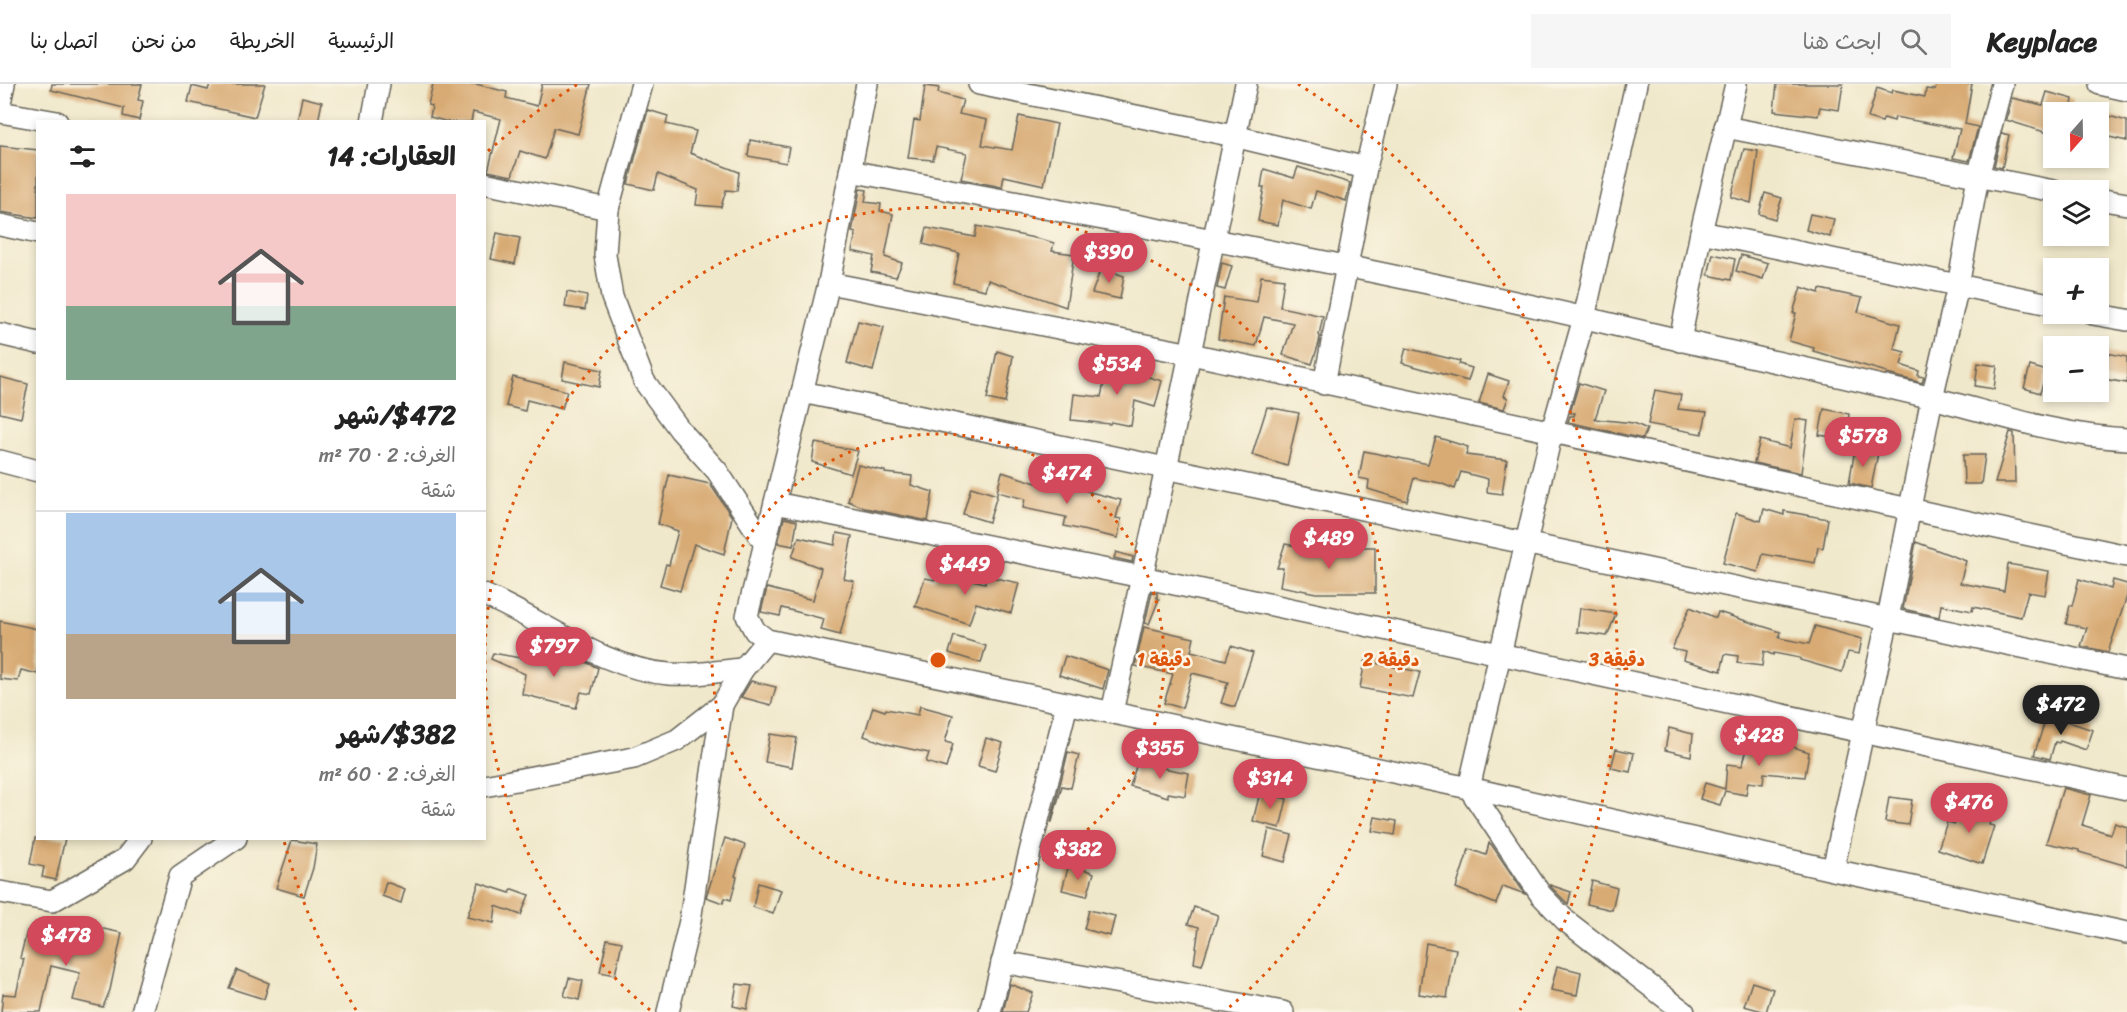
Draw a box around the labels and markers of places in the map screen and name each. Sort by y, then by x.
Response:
pin: $390 [1073,233,1145,284]
pin: $534 [1081,345,1153,396]
pin: $578 [1827,417,1899,468]
pin: $474 [1031,454,1103,505]
pin: $489 [1293,519,1365,570]
pin: $449 [929,545,1001,596]
pin: $797 [518,627,590,678]
centre of rings [928,650,948,670]
pin: $472 [2025,685,2097,736]
pin: $428 [1723,716,1795,767]
pin: $355 [1124,729,1196,780]
pin: $314 [1234,759,1306,810]
pin: $476 [1933,783,2005,834]
pin: $382 [1042,830,1114,881]
pin: $478 [30,916,102,967]

